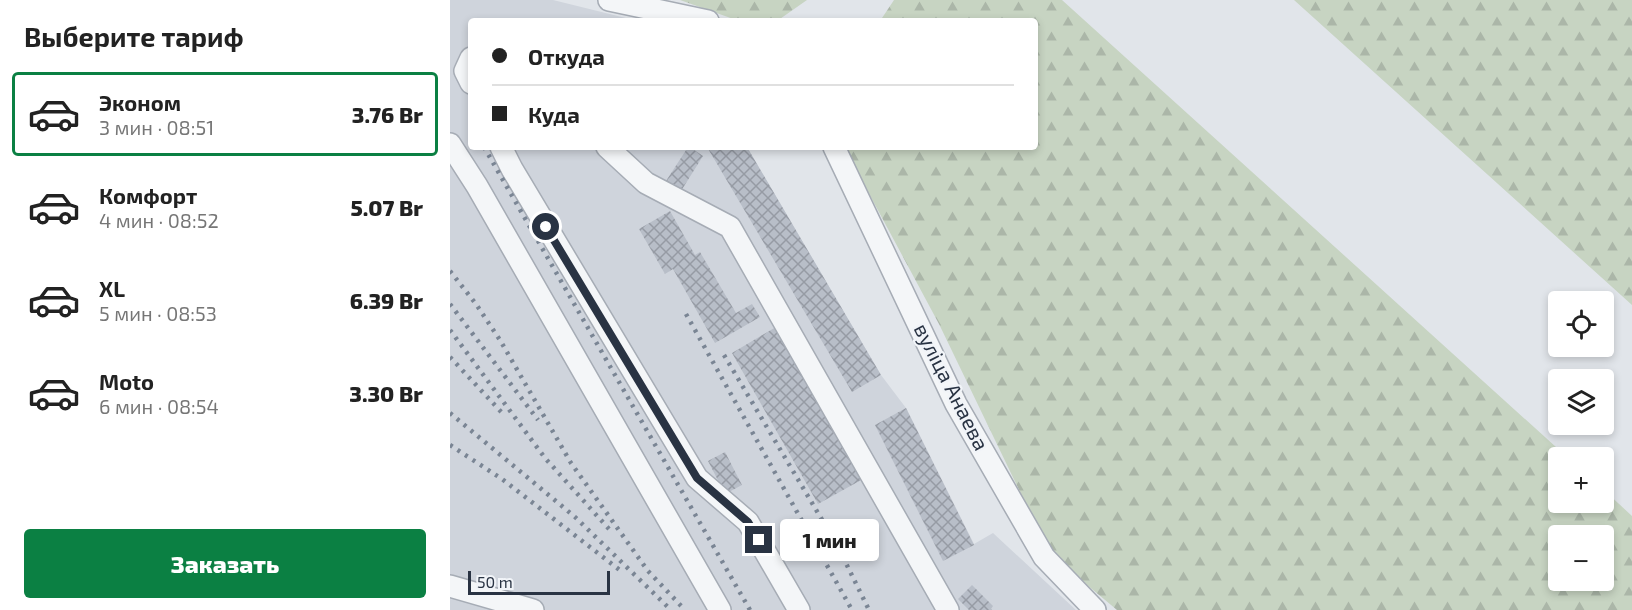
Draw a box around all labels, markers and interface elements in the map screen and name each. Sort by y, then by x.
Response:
text: Выберите тариф [24,20,244,52]
text: Откуда [528,43,605,69]
icon: car [27,87,81,141]
text: Эконом [99,89,181,115]
text: 3.76 Br [352,101,423,127]
text: Куда [528,101,580,127]
text: 3 мин · 08:51 [99,115,214,139]
icon: car [27,180,81,234]
text: Комфорт [99,182,197,208]
text: 5.07 Br [350,194,423,220]
text: 4 мин · 08:52 [99,208,219,232]
route start [532,213,559,240]
icon: car [27,273,81,327]
text: XL [99,275,125,301]
text: 6.39 Br [350,287,423,313]
map controls [1548,291,1614,591]
button: locate [1548,291,1614,357]
text: 5 мин · 08:53 [99,301,217,325]
street label: вуліца Анаева [909,319,995,454]
icon: car [27,366,81,420]
text: Moto [99,368,154,394]
button: layers [1548,369,1614,435]
text: 3.30 Br [349,380,423,406]
text: 6 мин · 08:54 [99,394,219,418]
button: + [1548,447,1614,513]
callout: 1 мин [780,519,879,561]
button: − [1548,525,1614,591]
route end [745,526,772,553]
text: 1 мин [802,528,857,552]
button: Заказать [24,529,426,598]
scale bar [468,568,610,596]
text: 50 m [477,572,513,591]

